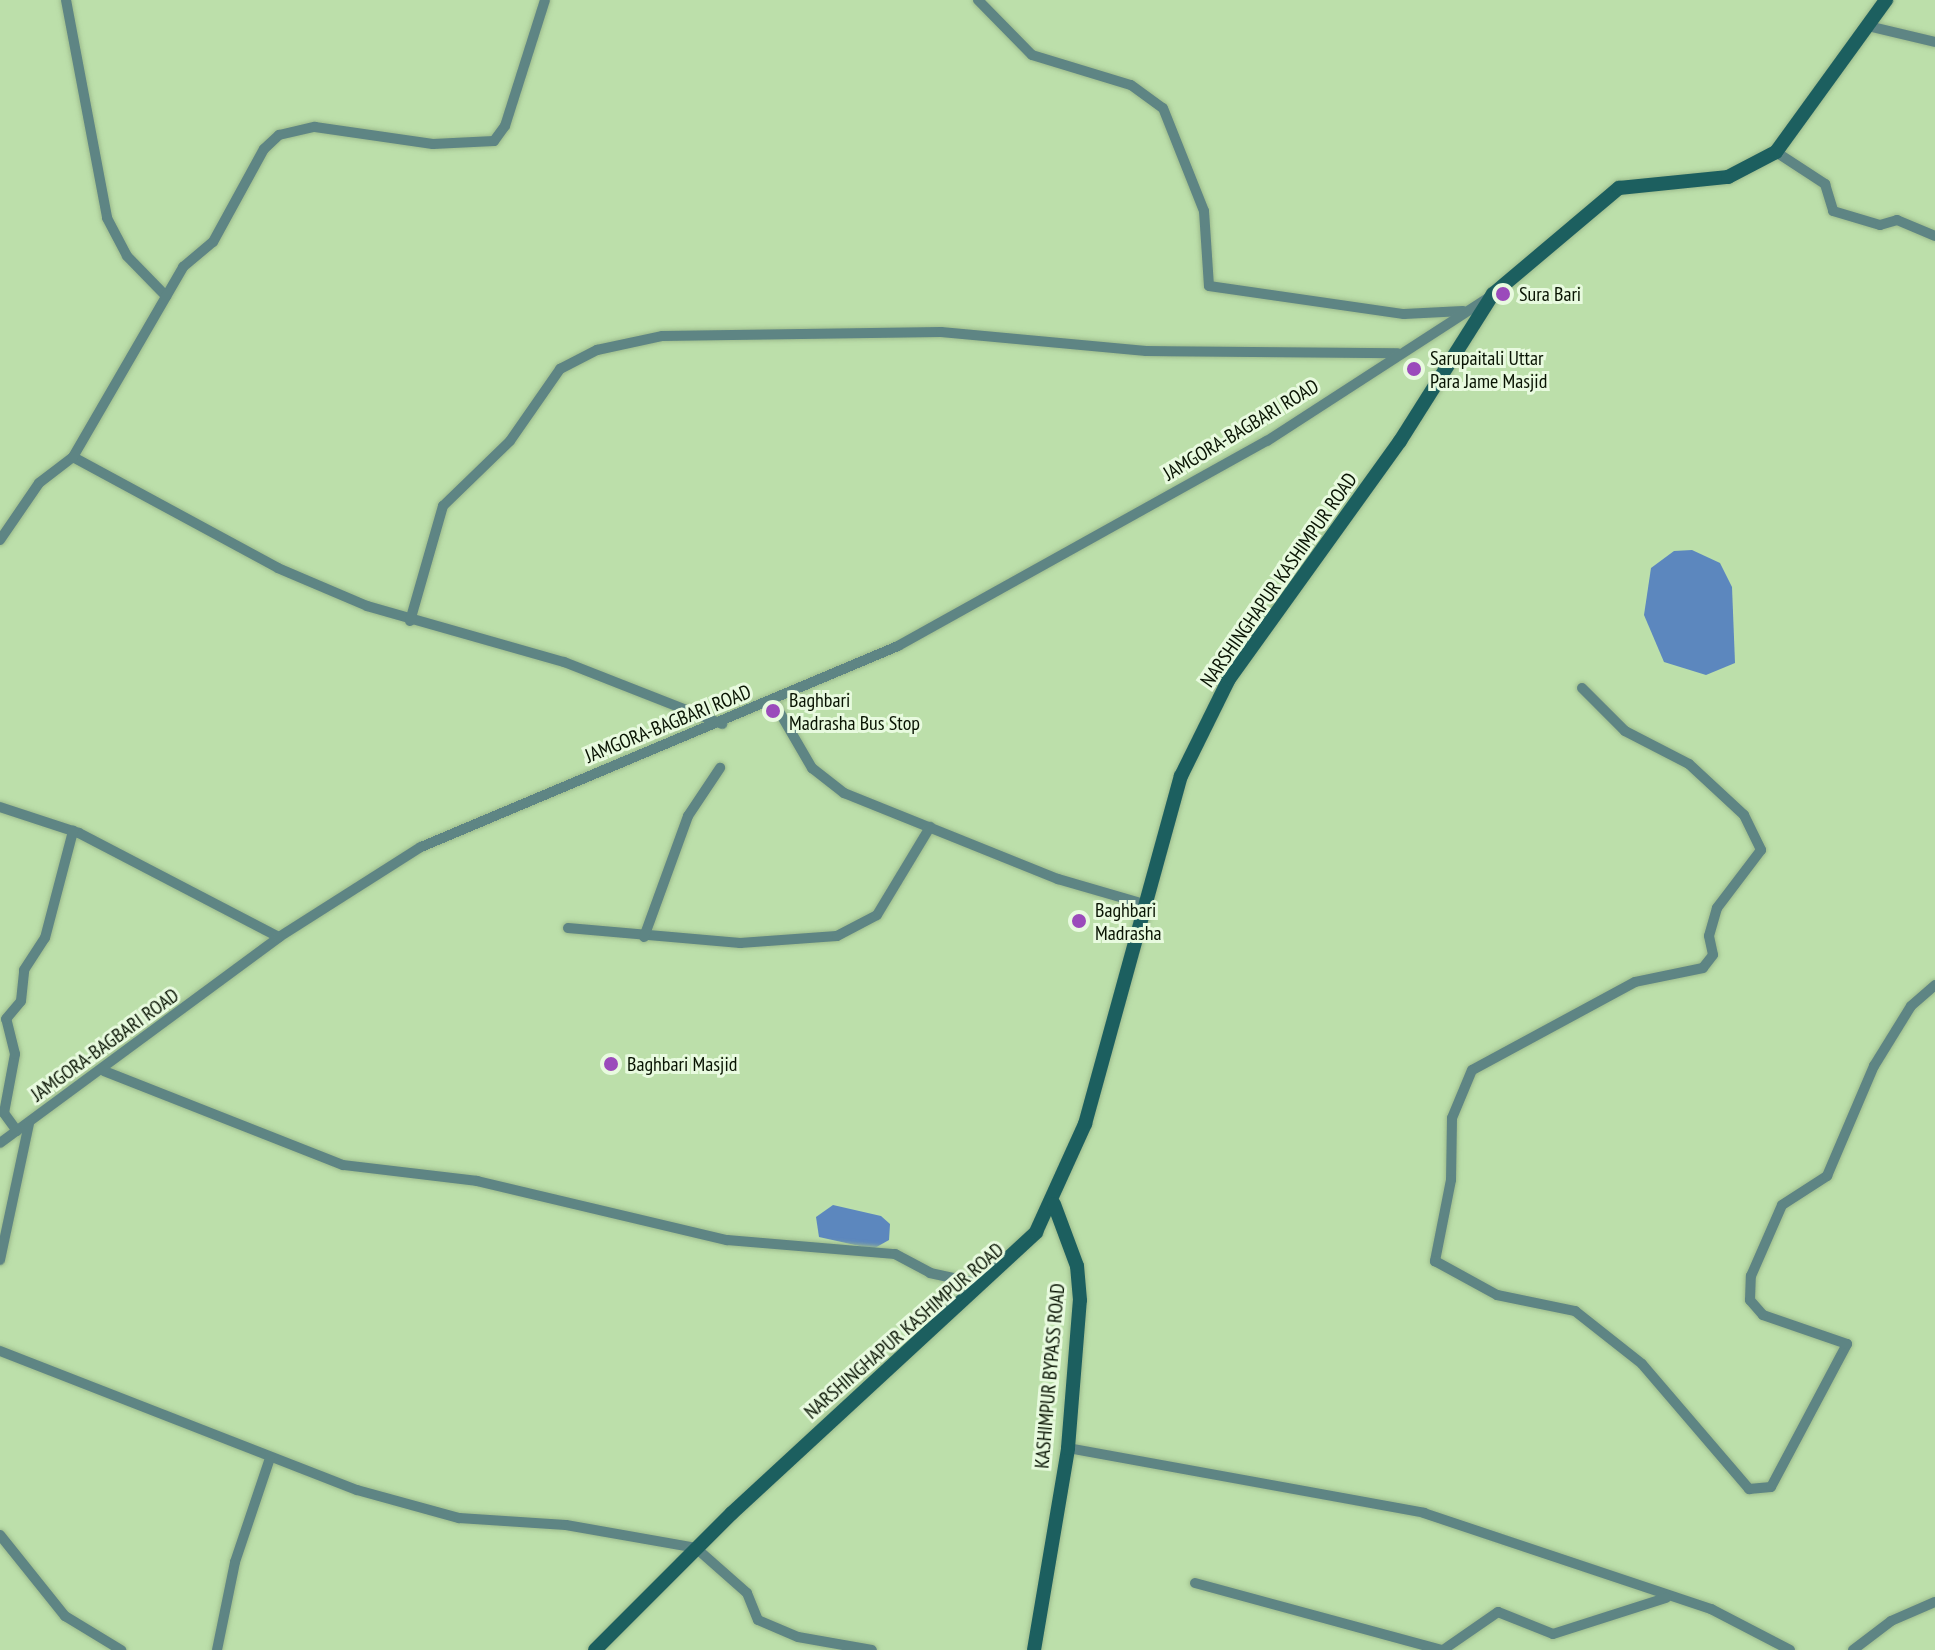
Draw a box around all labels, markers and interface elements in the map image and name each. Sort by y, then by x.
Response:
place label: Sura Bari [1519,282,1581,306]
marker: Sura Bari [1494,285,1512,303]
place label: Sarupaitali Uttar Para Jame Masjid [1430,346,1547,393]
marker: Sarupaitali Uttar Para Jame Masjid [1405,360,1423,378]
street label: JAMGORA-BAGBARI ROAD [1159,374,1323,486]
street label: NARSHINGHAPUR KASHIMPUR ROAD [1196,468,1362,692]
street label: JAMGORA-BAGBARI ROAD [582,680,754,768]
place label: Baghbari Madrasha Bus Stop [789,688,920,735]
marker: Baghbari Madrasha Bus Stop [764,702,782,720]
place label: Baghbari Madrasha [1095,898,1161,945]
marker: Baghbari Madrasha [1070,912,1088,930]
street label: JAMGORA-BAGBARI ROAD [26,983,184,1107]
place label: Baghbari Masjid [627,1052,737,1076]
marker: Baghbari Masjid [602,1055,620,1073]
street label: NARSHINGHAPUR KASHIMPUR ROAD [799,1238,1009,1424]
street label: KASHIMPUR BYPASS ROAD [1030,1282,1070,1470]

